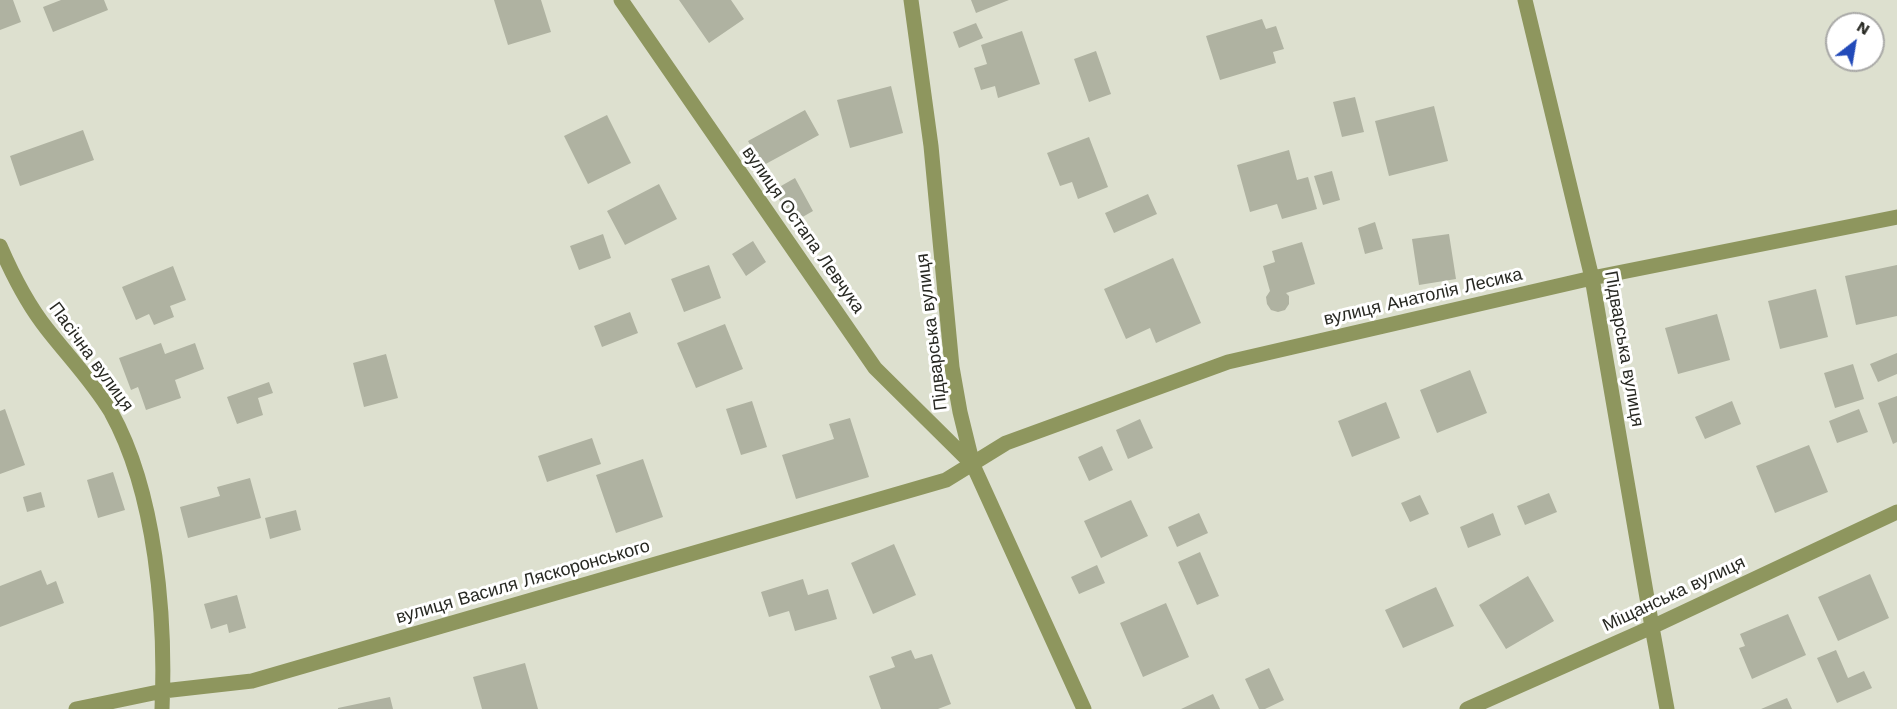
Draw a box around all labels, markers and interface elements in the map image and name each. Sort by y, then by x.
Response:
north arrow [1825,12,1885,72]
text: N [1854,17,1873,39]
street label: вулиця Остапа Левчука [737,142,869,318]
street label: Підварська вулиця [912,252,952,412]
street label: вулиця Анатолія Лесика [1322,264,1524,330]
street label: Підварська вулиця [1600,269,1648,429]
street label: Пасічна вулиця [44,298,138,416]
street label: вулиця Василя Ляскоронського [394,535,652,629]
street label: Міщанська вулиця [1599,551,1749,637]

